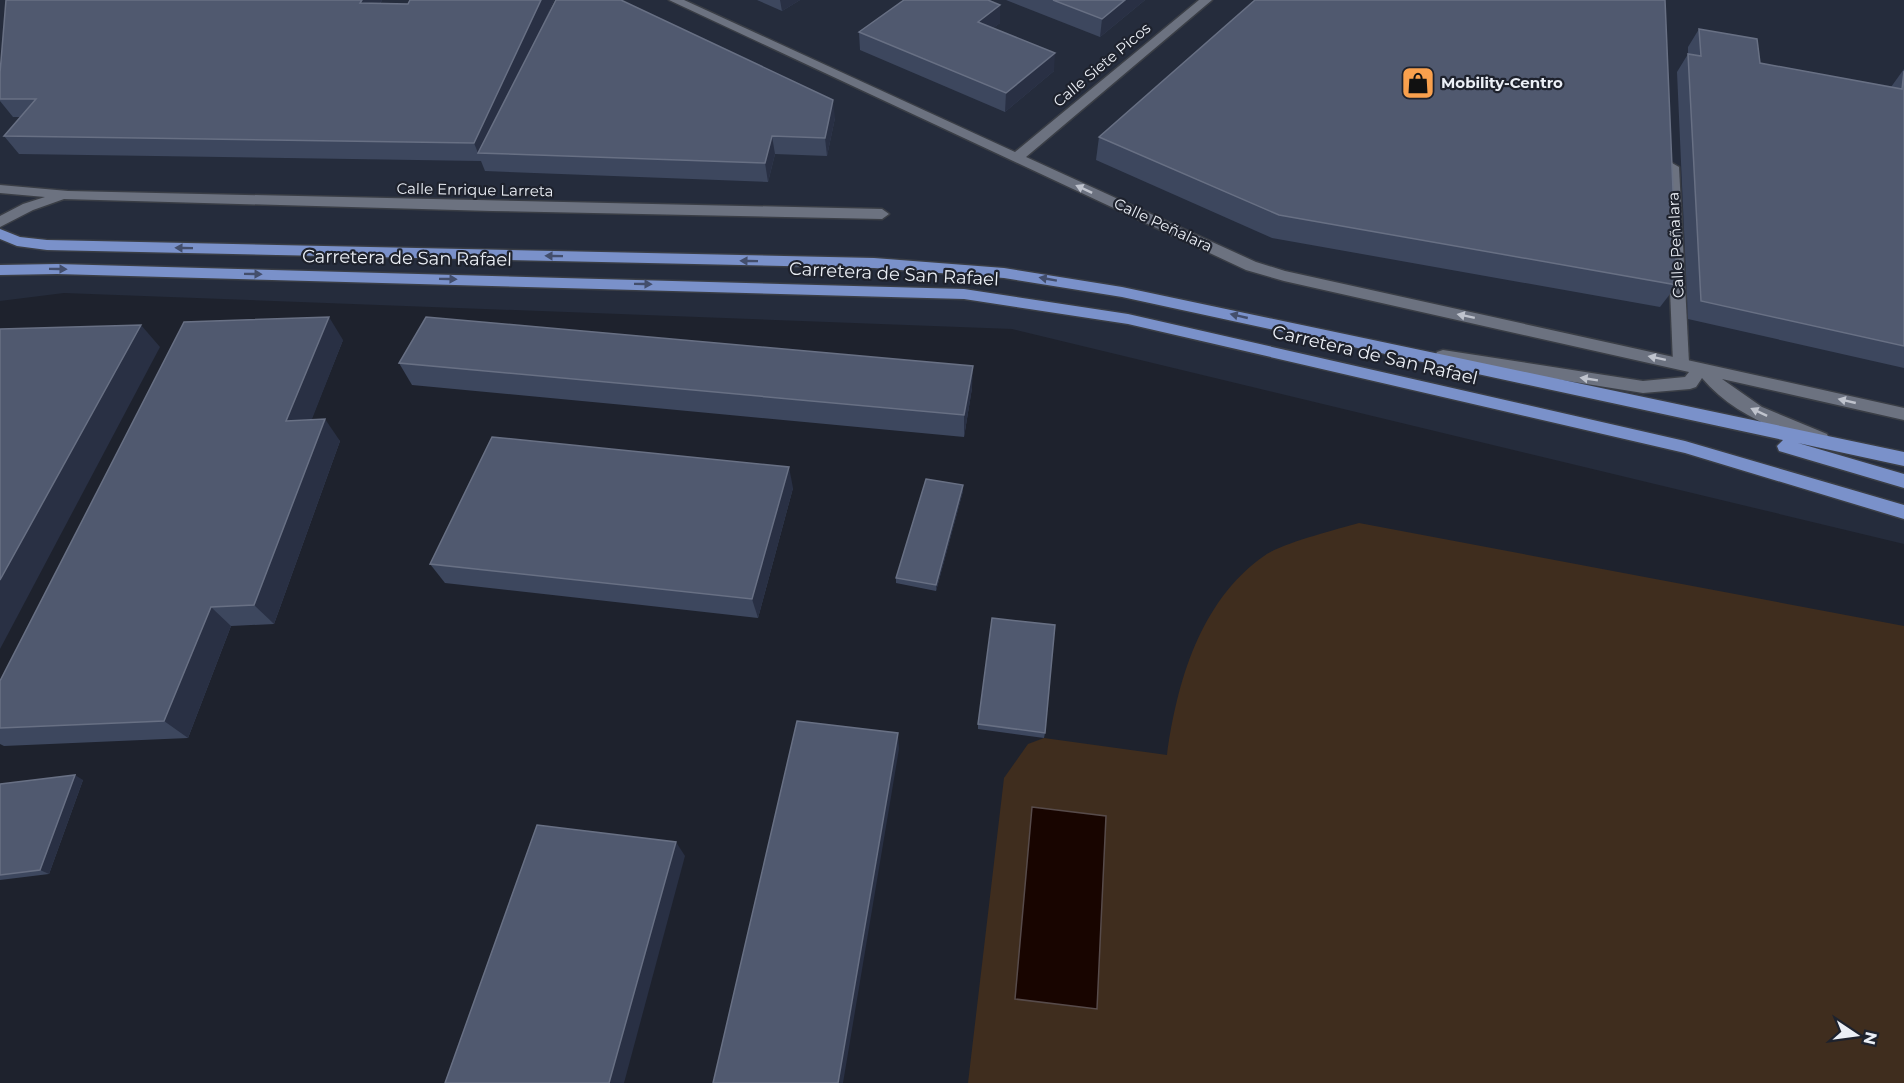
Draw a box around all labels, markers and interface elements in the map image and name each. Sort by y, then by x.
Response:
street label: Calle Siete Picos [1049,18,1154,111]
shop icon: Mobility-Centro [1400,65,1436,101]
place label: Mobility-Centro [1441,73,1563,92]
street label: Calle Enrique Larreta [396,179,554,200]
one-way arrow [1075,184,1093,194]
street label: Calle Peñalara [1663,192,1688,299]
street label: Calle Peñalara [1111,193,1215,256]
one-way arrow [175,243,194,253]
street label: Carretera de San Rafael [302,245,512,271]
one-way arrow [544,251,563,261]
one-way arrow [739,256,758,265]
street label: Carretera de San Rafael [789,258,999,290]
one-way arrow [49,264,68,274]
one-way arrow [244,269,263,279]
one-way arrow [439,274,458,284]
one-way arrow [1038,274,1057,283]
one-way arrow [634,279,653,288]
one-way arrow [1230,311,1249,320]
one-way arrow [1457,311,1476,321]
street label: Carretera de San Rafael [1270,321,1480,389]
one-way arrow [1647,353,1666,362]
one-way arrow [1580,374,1599,383]
one-way arrow [1837,396,1856,405]
one-way arrow [1749,407,1767,417]
north arrow [1826,1005,1886,1065]
text: N [1859,1030,1881,1047]

